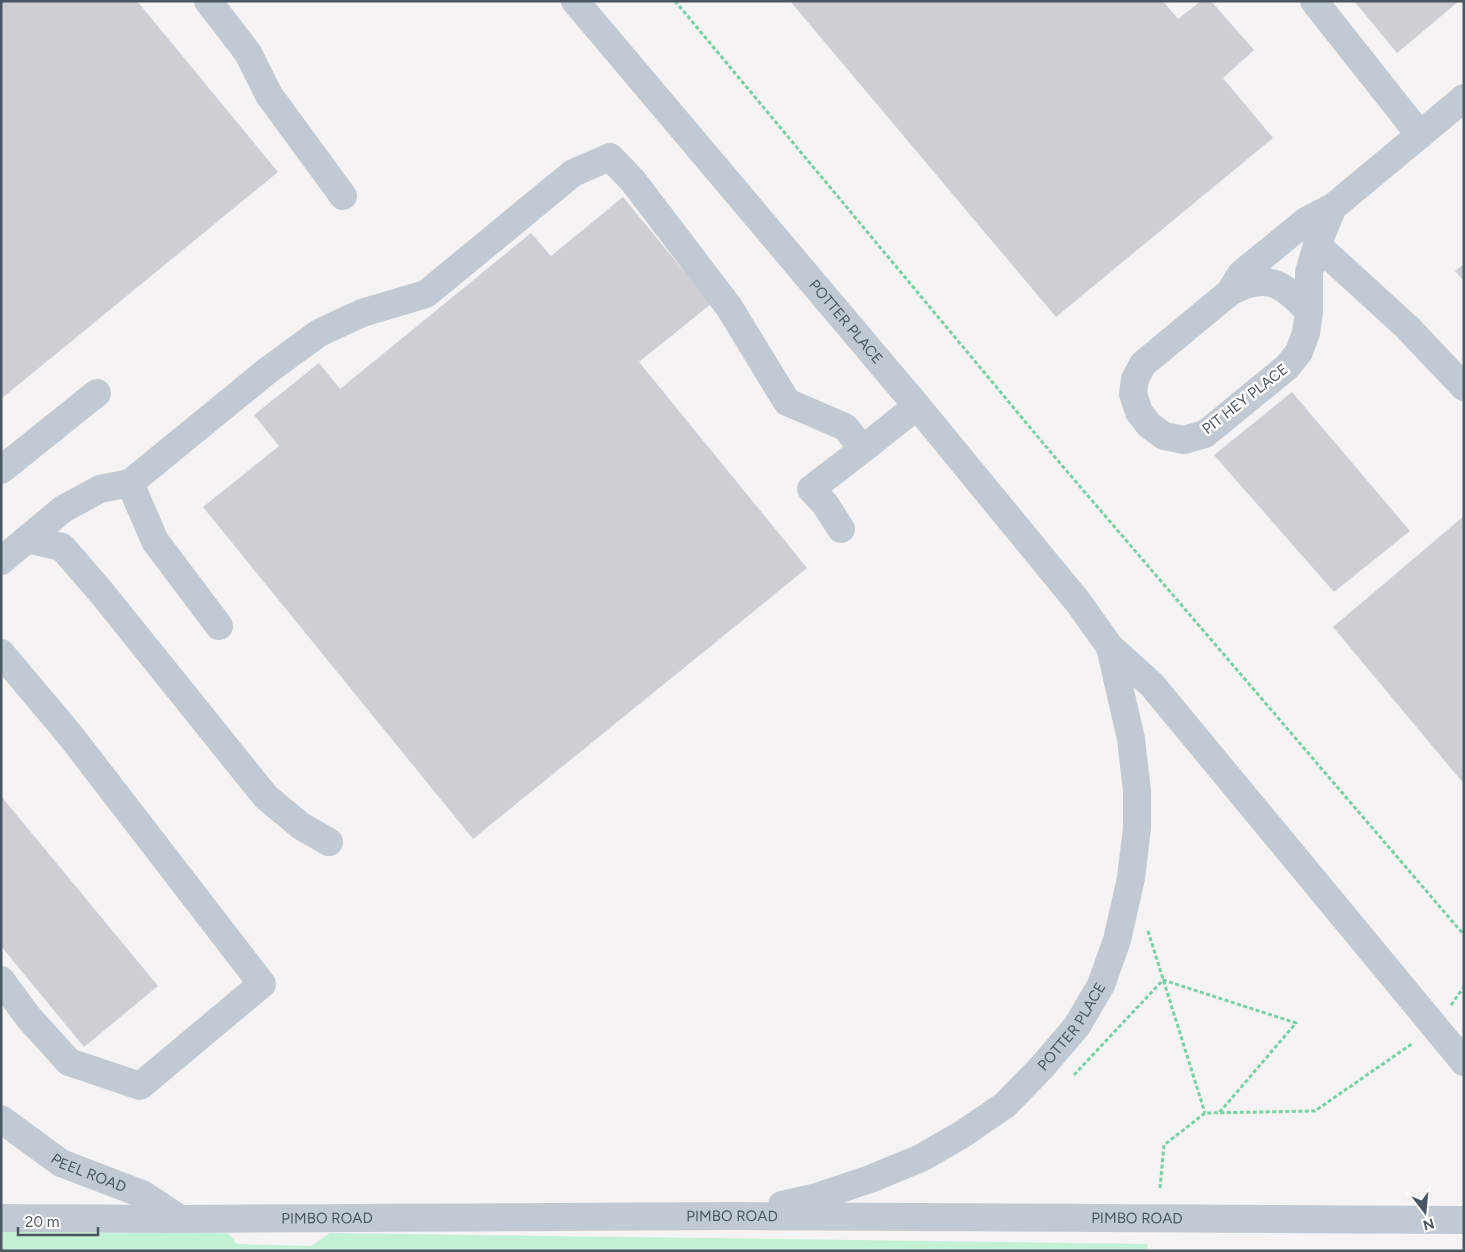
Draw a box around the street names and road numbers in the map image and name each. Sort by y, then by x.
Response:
street label: POTTER PLACE [805,276,887,368]
street label: PIT HEY PLACE [1199,360,1291,438]
street label: POTTER PLACE [1034,979,1110,1074]
street label: PEEL ROAD [47,1150,129,1196]
street label: PIMBO ROAD [686,1207,778,1225]
street label: PIMBO ROAD [281,1209,373,1227]
street label: PIMBO ROAD [1091,1209,1183,1227]

